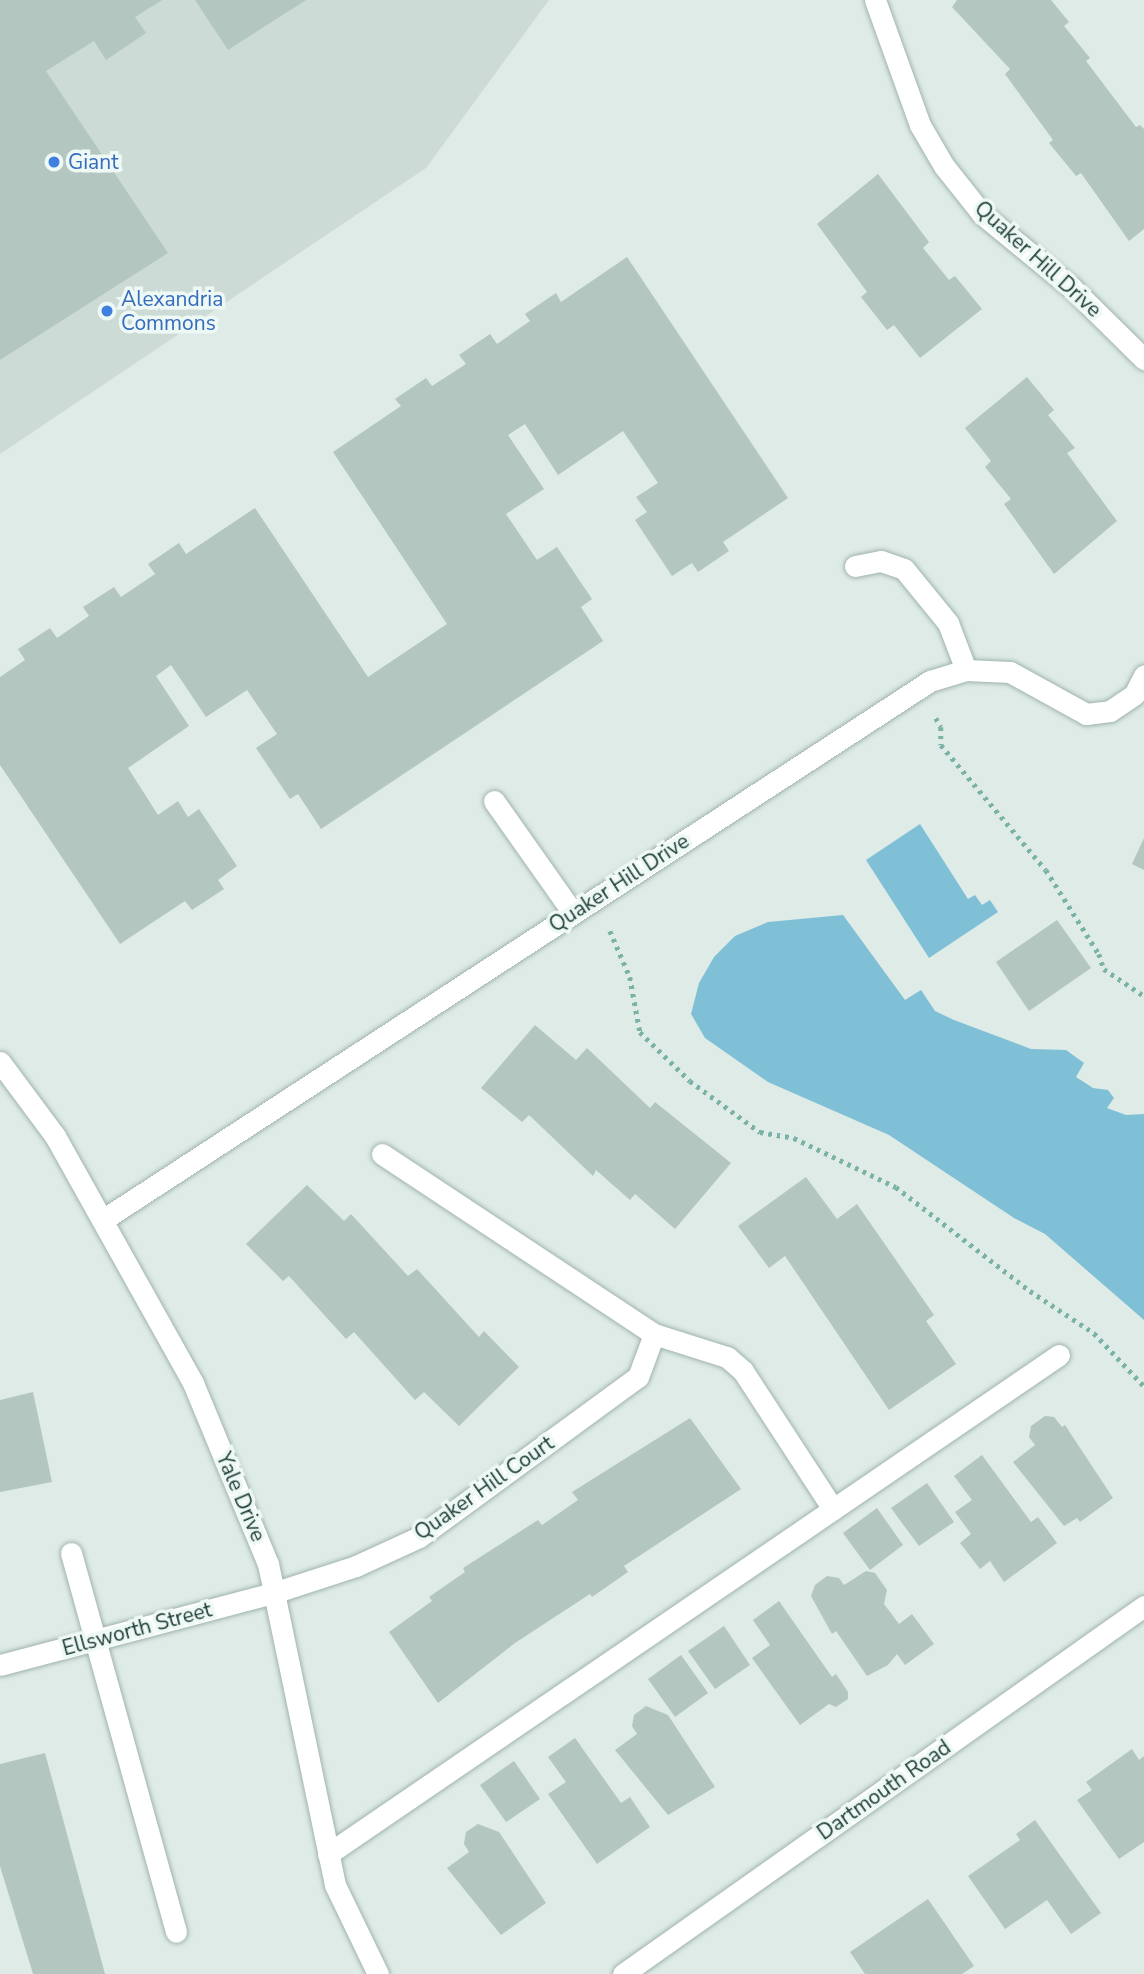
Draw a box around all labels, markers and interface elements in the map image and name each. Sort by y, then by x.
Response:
place label: Giant [68,149,119,175]
marker: Giant [46,154,62,170]
street label: Quaker Hill Drive [969,195,1107,323]
place label: Alexandria Commons [121,286,223,336]
marker: Alexandria Commons [99,303,115,319]
street label: Quaker Hill Drive [544,828,694,938]
street label: Quaker Hill Court [409,1431,559,1545]
street label: Yale Drive [211,1449,271,1545]
street label: Ellsworth Street [60,1597,214,1661]
street label: Dartmouth Road [812,1735,956,1845]

